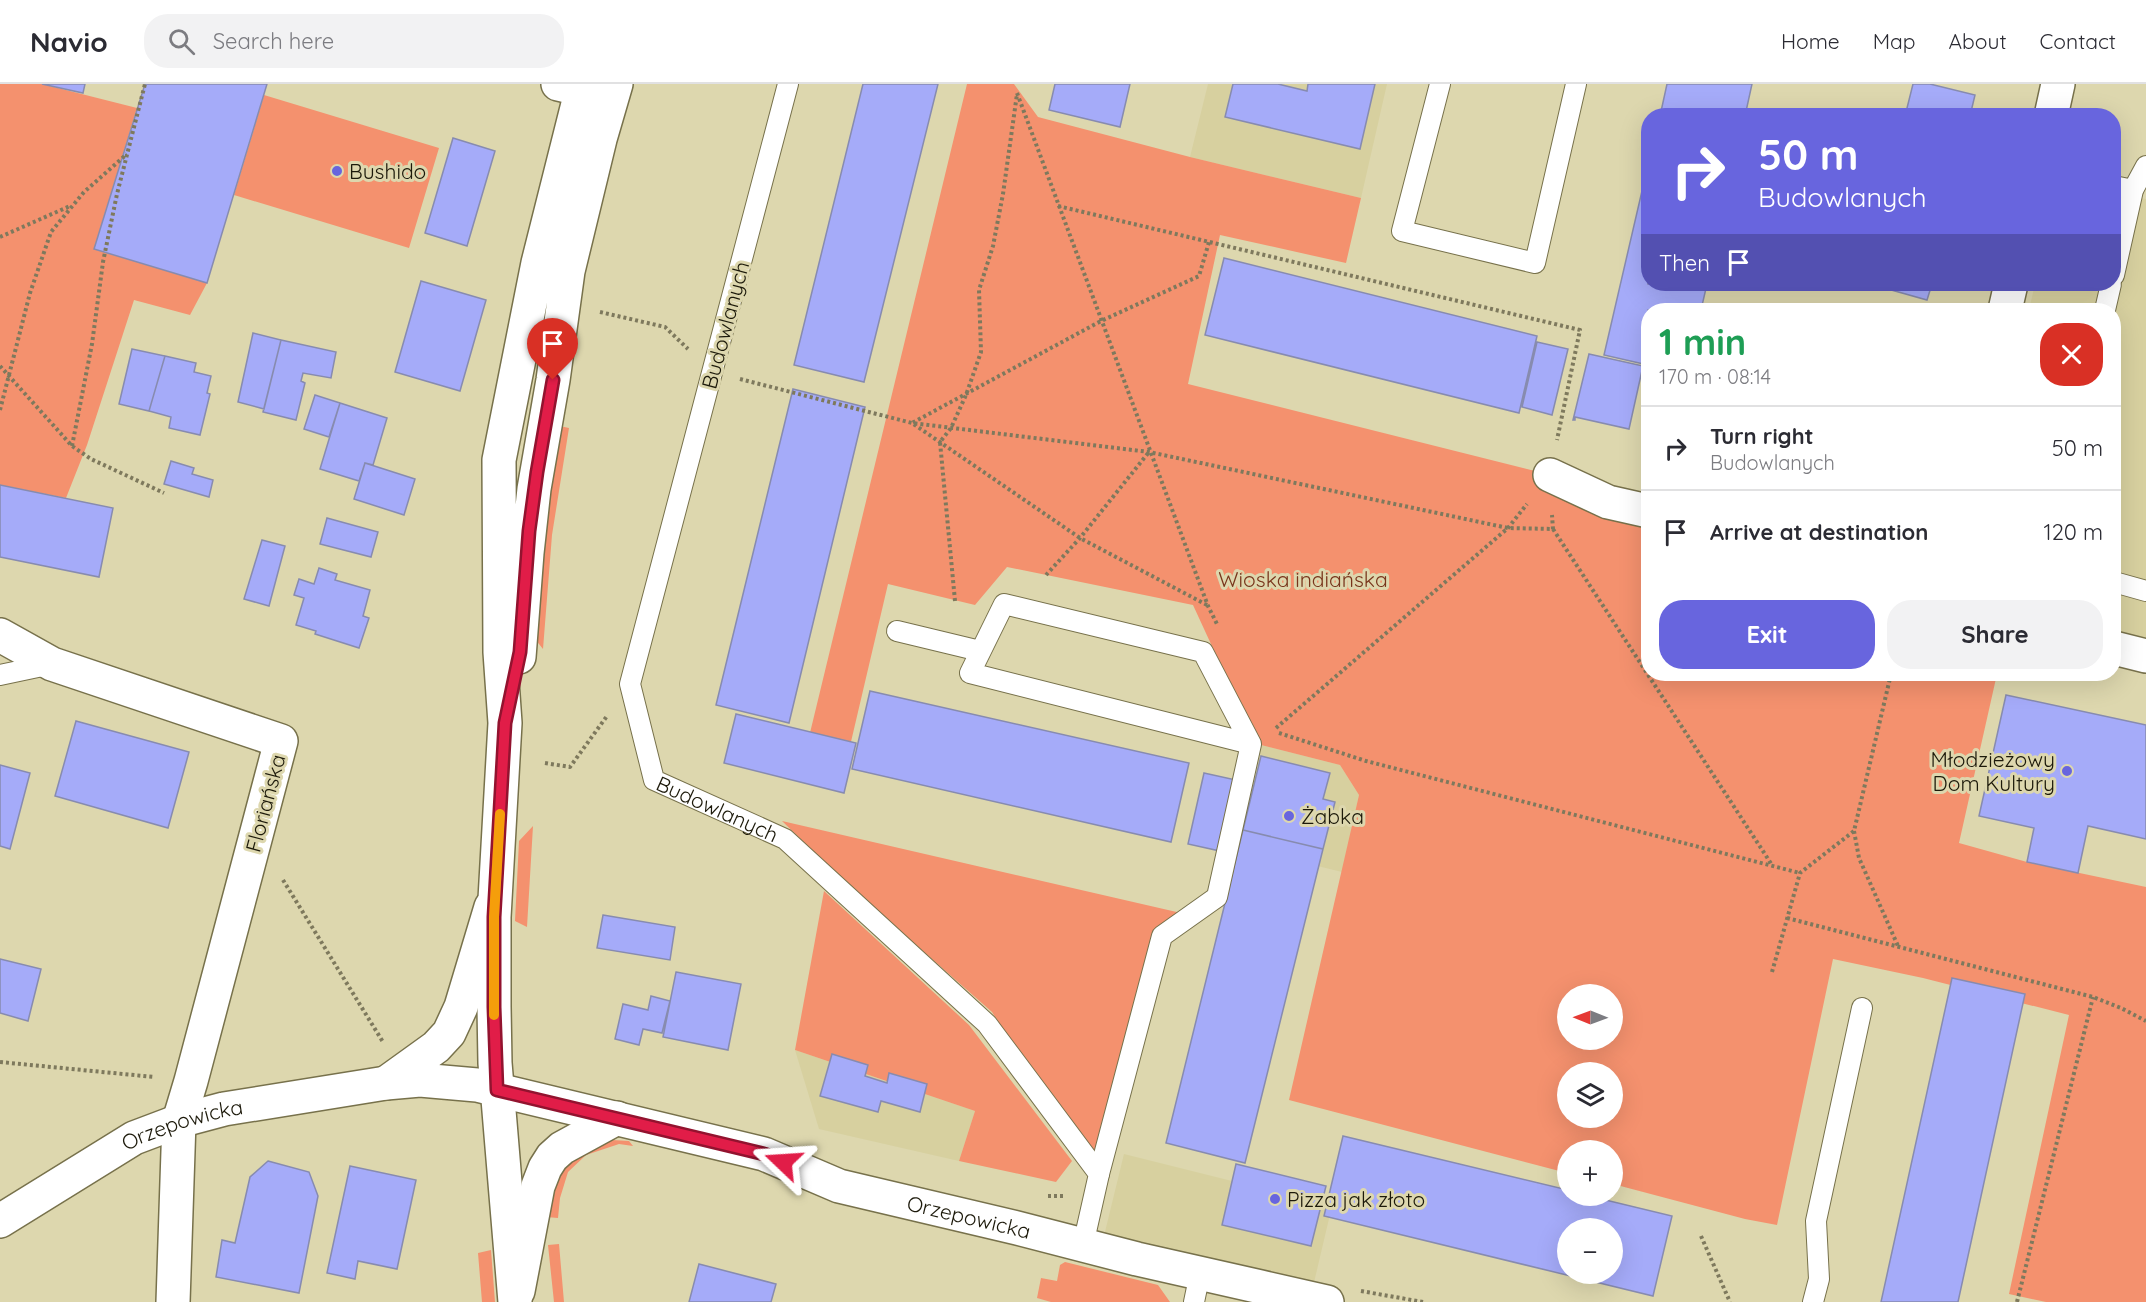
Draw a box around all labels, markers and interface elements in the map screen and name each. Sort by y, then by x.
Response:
search box [144,14,564,68]
text: Navio [30,24,108,59]
icon: search [165,25,198,58]
text: Search here [213,27,334,55]
text: Home [1781,28,1840,54]
text: Map [1873,28,1916,54]
text: About [1949,28,2007,54]
text: Contact [2040,28,2116,54]
text: 50 m [1758,128,1858,181]
icon: right [1659,132,1737,210]
place label: Bushido [349,158,426,184]
marker: Bushido [330,164,344,178]
text: Budowlanych [1758,180,1926,214]
icon: arrive [1722,246,1755,279]
text: Then [1659,249,1710,277]
street label: Budowlanych [695,258,755,392]
pin [527,318,578,380]
text: 1 min [1659,319,1746,364]
button: close [2040,323,2103,386]
icon: arrive [536,327,569,360]
text: 170 m · 08:14 [1659,364,1771,389]
text: Turn right [1710,422,1814,450]
icon: right [1659,432,1692,465]
text: 50 m [2052,434,2103,462]
text: Budowlanych [1710,450,1835,475]
icon: arrive [1659,516,1692,549]
text: Arrive at destination [1710,518,1928,546]
text: 120 m [2044,518,2103,546]
park label: Wioska indiańska [1218,566,1388,592]
button: Exit [1659,600,1875,669]
button: Share [1887,600,2103,669]
place label: Młodzieżowy Dom Kultury [1930,746,2055,796]
street label: Floriańska [239,751,291,855]
marker: Młodzieżowy Dom Kultury [2060,764,2074,778]
street label: Budowlanych [652,770,783,847]
place label: Żabka [1301,803,1364,829]
marker: Żabka [1282,809,1296,823]
north arrow [1557,984,1623,1050]
map controls [1557,984,1623,1284]
button: layers [1557,1062,1623,1128]
street label: Orzepowicka [116,1093,245,1156]
position arrow [751,1130,815,1194]
button: + [1557,1140,1623,1206]
place label: Pizza jak złoto [1287,1186,1425,1212]
street label: Orzepowicka [904,1190,1034,1244]
marker: Pizza jak złoto [1268,1192,1282,1206]
button: − [1557,1218,1623,1284]

